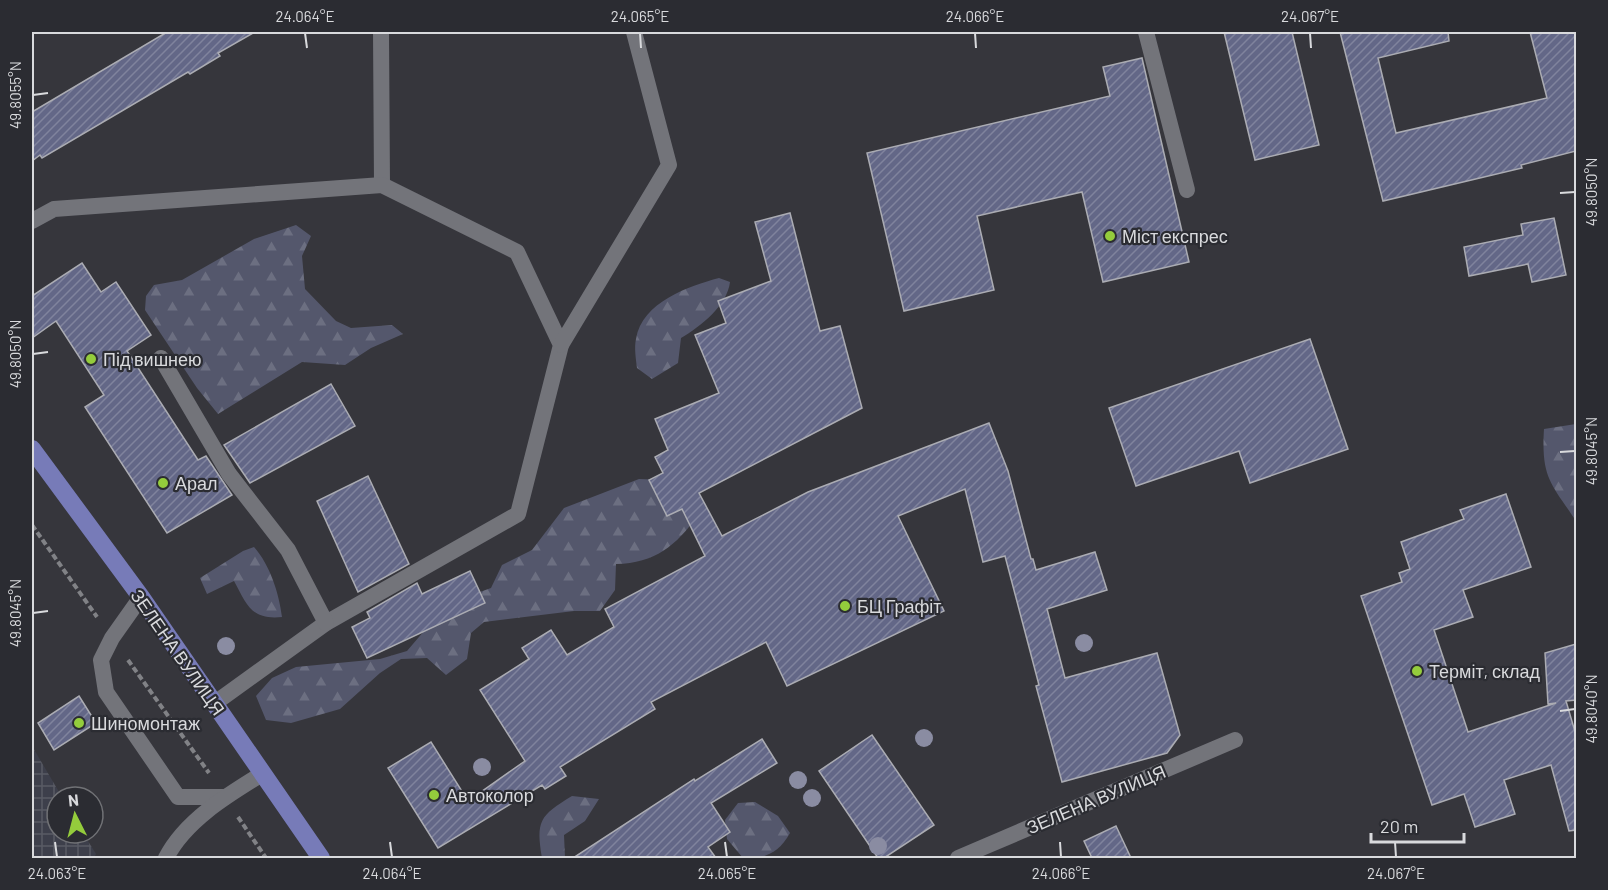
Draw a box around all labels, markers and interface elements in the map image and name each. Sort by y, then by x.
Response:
text: 24.064°E [275,7,335,25]
text: 24.065°E [611,7,669,25]
text: 24.066°E [946,7,1004,25]
text: 24.067°E [1281,7,1339,25]
text: 49.8055°N [6,61,24,129]
text: 49.8050°N [1582,158,1600,226]
place label: Міст експрес [1122,225,1228,247]
marker: Міст експрес [1103,229,1117,243]
text: 49.8050°N [6,320,24,388]
place label: Під вишнею [103,348,202,370]
marker: Під вишнею [84,352,98,366]
text: 49.8045°N [1582,417,1600,485]
place label: Арал [175,472,218,494]
marker: Арал [156,476,170,490]
text: 49.8045°N [6,579,24,647]
street label: ЗЕЛЕНА ВУЛИЦЯ [126,585,230,719]
place label: БЦ Графіт [857,595,942,617]
marker: БЦ Графіт [838,599,852,613]
place label: Терміт, склад [1429,660,1541,682]
marker: Терміт, склад [1410,664,1424,678]
text: 49.8040°N [1582,674,1600,744]
place label: Шиномонтаж [91,712,200,734]
marker: Шиномонтаж [72,716,86,730]
street label: ЗЕЛЕНА ВУЛИЦЯ [1023,760,1169,838]
place label: Автоколор [446,784,534,806]
north arrow [45,785,105,845]
marker: Автоколор [427,788,441,802]
text: N [67,790,80,810]
scale bar [1371,806,1464,844]
text: 20 m [1380,815,1418,837]
text: 24.063°E [28,864,86,882]
text: 24.064°E [362,864,422,882]
text: 24.065°E [698,864,756,882]
text: 24.066°E [1032,864,1090,882]
text: 24.067°E [1367,864,1425,882]

